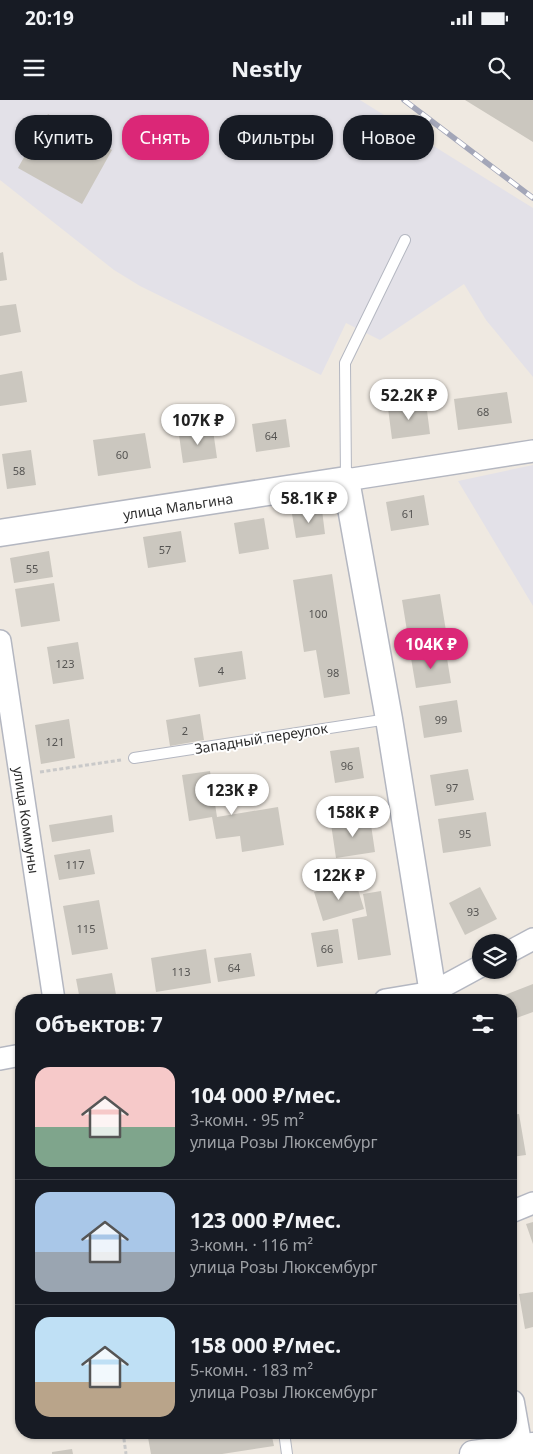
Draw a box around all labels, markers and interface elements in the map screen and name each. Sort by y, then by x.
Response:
text: 20:19 [25,5,74,31]
text: Nestly [231,53,302,83]
icon: menu [20,54,48,82]
icon: search [485,54,513,82]
chip: Купить [15,115,112,160]
chip: Снять [122,115,209,160]
chip: Фильтры [219,115,333,160]
chip: Новое [343,115,434,160]
pin: 52.2K ₽ [363,378,455,421]
text: 52.2K ₽ [381,384,437,406]
pin: 107K ₽ [157,404,239,446]
house number: 68 [477,404,489,419]
text: 107K ₽ [172,409,224,431]
house number: 64 [265,428,278,443]
house number: 60 [116,447,128,462]
house number: 58 [13,463,25,478]
pin: 58.1K ₽ [263,482,355,524]
text: 58.1K ₽ [281,487,337,509]
street label: улица Мальгина [122,488,234,524]
house number: 61 [402,506,414,521]
house number: 57 [159,542,171,557]
house number: 55 [26,561,38,576]
house number: 100 [309,606,327,621]
pin: 104K ₽ [390,628,472,670]
text: 104K ₽ [405,633,457,655]
house number: 123 [56,656,74,671]
house number: 4 [218,663,225,678]
house number: 98 [327,665,339,680]
house number: 99 [435,712,447,727]
street label: Западный переулок [193,718,330,758]
house number: 2 [182,723,188,738]
house number: 121 [46,734,64,749]
house number: 96 [341,758,353,773]
street label: улица Коммуны [9,765,44,875]
pin: 123K ₽ [191,774,273,816]
text: 123K ₽ [206,779,258,801]
house number: 97 [446,780,458,795]
pin: 158K ₽ [312,796,394,838]
text: 158K ₽ [327,801,379,823]
house number: 95 [459,826,471,841]
house number: 117 [66,857,84,872]
pin: 122K ₽ [298,858,380,901]
text: 122K ₽ [313,864,365,886]
house number: 93 [467,904,479,919]
house number: 115 [77,921,95,936]
map controls [472,934,517,979]
button: layers [472,934,517,979]
house number: 66 [321,941,333,956]
house number: 64 [228,960,241,975]
house number: 113 [172,964,190,979]
text: Объектов: 7 [35,1010,163,1038]
icon: filters [469,1010,497,1038]
text: 104 000 ₽/мес. [190,1081,341,1109]
icon: home [75,1087,135,1147]
text: 3-комн. · 95 m² [190,1109,304,1131]
text: улица Розы Люксембург [190,1131,378,1153]
text: 123 000 ₽/мес. [190,1206,341,1234]
icon: home [75,1212,135,1272]
text: 3-комн. · 116 m² [190,1234,313,1256]
text: улица Розы Люксембург [190,1256,378,1278]
text: 158 000 ₽/мес. [190,1331,341,1359]
icon: home [75,1337,135,1397]
text: 5-комн. · 183 m² [190,1359,313,1381]
text: улица Розы Люксембург [190,1381,378,1403]

